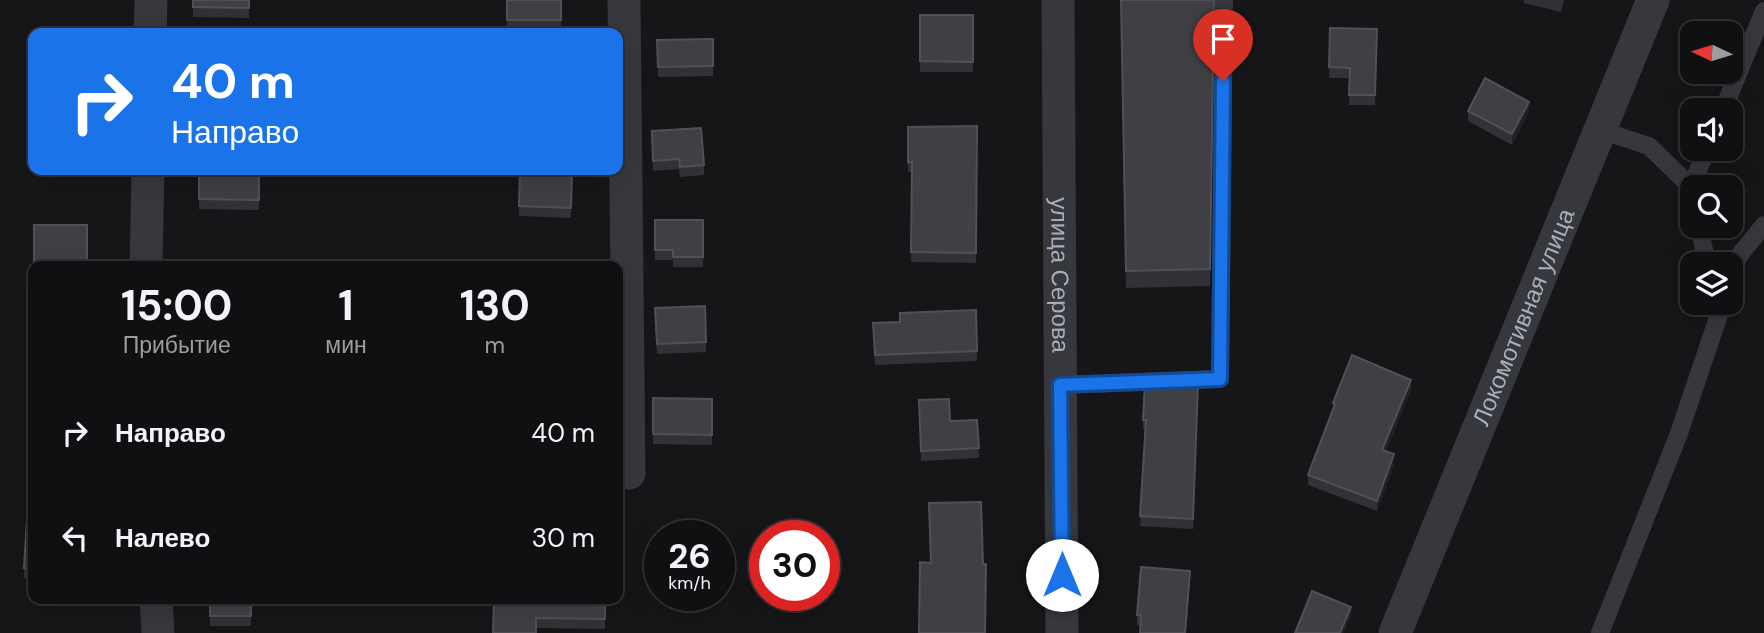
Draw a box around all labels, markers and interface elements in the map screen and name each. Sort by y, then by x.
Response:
pin [1193,9,1253,81]
icon: arrive [1204,20,1242,58]
north arrow [1680,21,1743,84]
map controls [1680,21,1743,315]
text: 40 m [171,49,295,113]
icon: right [56,56,147,147]
button: sound [1680,98,1743,161]
text: Направо [171,111,299,153]
button: search [1680,175,1743,238]
street label: улица Серова [1044,197,1076,354]
street label: Локомотивная улица [1465,203,1582,430]
button: layers [1680,252,1743,315]
text: 15:00 [121,278,232,333]
text: 1 [338,278,354,333]
text: 130 [460,278,530,333]
text: Прибытие [123,330,231,360]
text: мин [325,330,367,360]
text: m [485,330,505,360]
icon: right [56,414,94,452]
text: Направо [115,416,226,450]
text: 40 m [531,416,595,450]
icon: left [56,519,94,557]
speed limit sign: 30 [749,520,840,611]
text: Налево [115,521,210,555]
text: 30 m [532,521,595,555]
text: 26 [668,533,711,579]
position arrow [1025,538,1099,612]
text: km/h [668,571,711,595]

